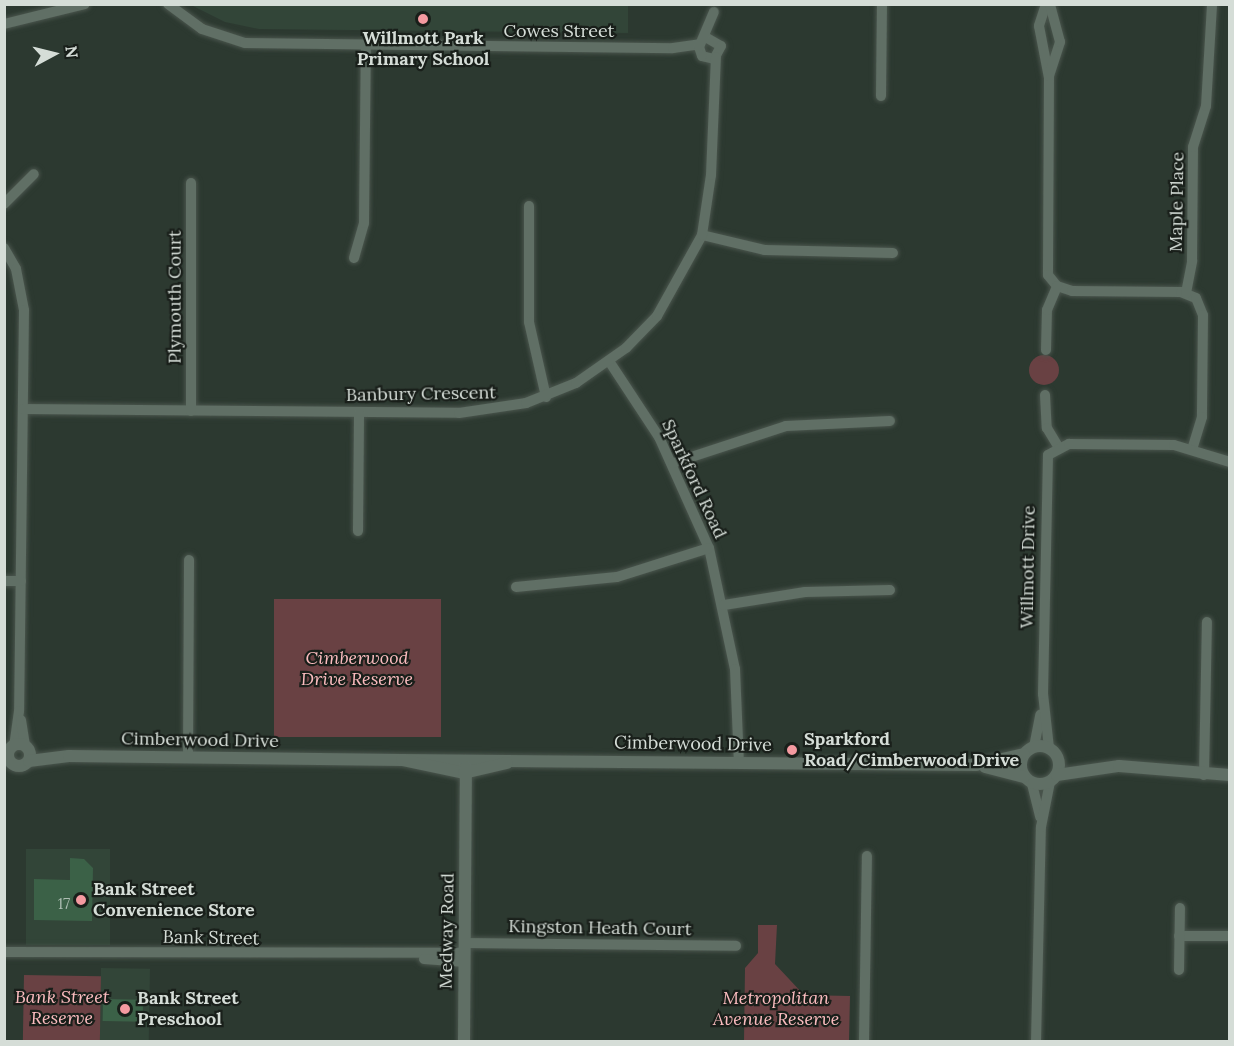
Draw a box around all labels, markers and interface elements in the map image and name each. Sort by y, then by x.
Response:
marker: Willmott Park Primary School [416,12,430,26]
street label: Cowes Street [504,20,614,42]
north arrow [24,24,84,84]
place label: Willmott Park Primary School [357,28,489,70]
text: N [61,44,83,59]
street label: Maple Place [1165,152,1189,252]
street label: Plymouth Court [164,230,186,364]
street label: Banbury Crescent [346,382,496,406]
street label: Sparkford Road [657,416,731,542]
street label: Willmott Drive [1016,505,1040,629]
park label: Cimberwood Drive Reserve [301,648,413,690]
street label: Cimberwood Drive [121,728,279,752]
place label: Sparkford Road/Cimberwood Drive [804,729,1019,771]
street label: Cimberwood Drive [614,732,772,756]
marker: Sparkford Road/Cimberwood Drive [785,743,799,757]
street label: Medway Road [435,873,459,989]
place label: Bank Street Convenience Store [93,879,255,922]
marker: Bank Street Convenience Store [74,893,88,907]
house number: 17 [58,895,70,913]
street label: Kingston Heath Court [508,916,692,940]
street label: Bank Street [162,926,260,950]
park label: Bank Street Reserve [15,987,109,1030]
place label: Bank Street Preschool [137,988,239,1030]
park label: Metropolitan Avenue Reserve [713,988,839,1030]
marker: Bank Street Preschool [118,1002,132,1016]

